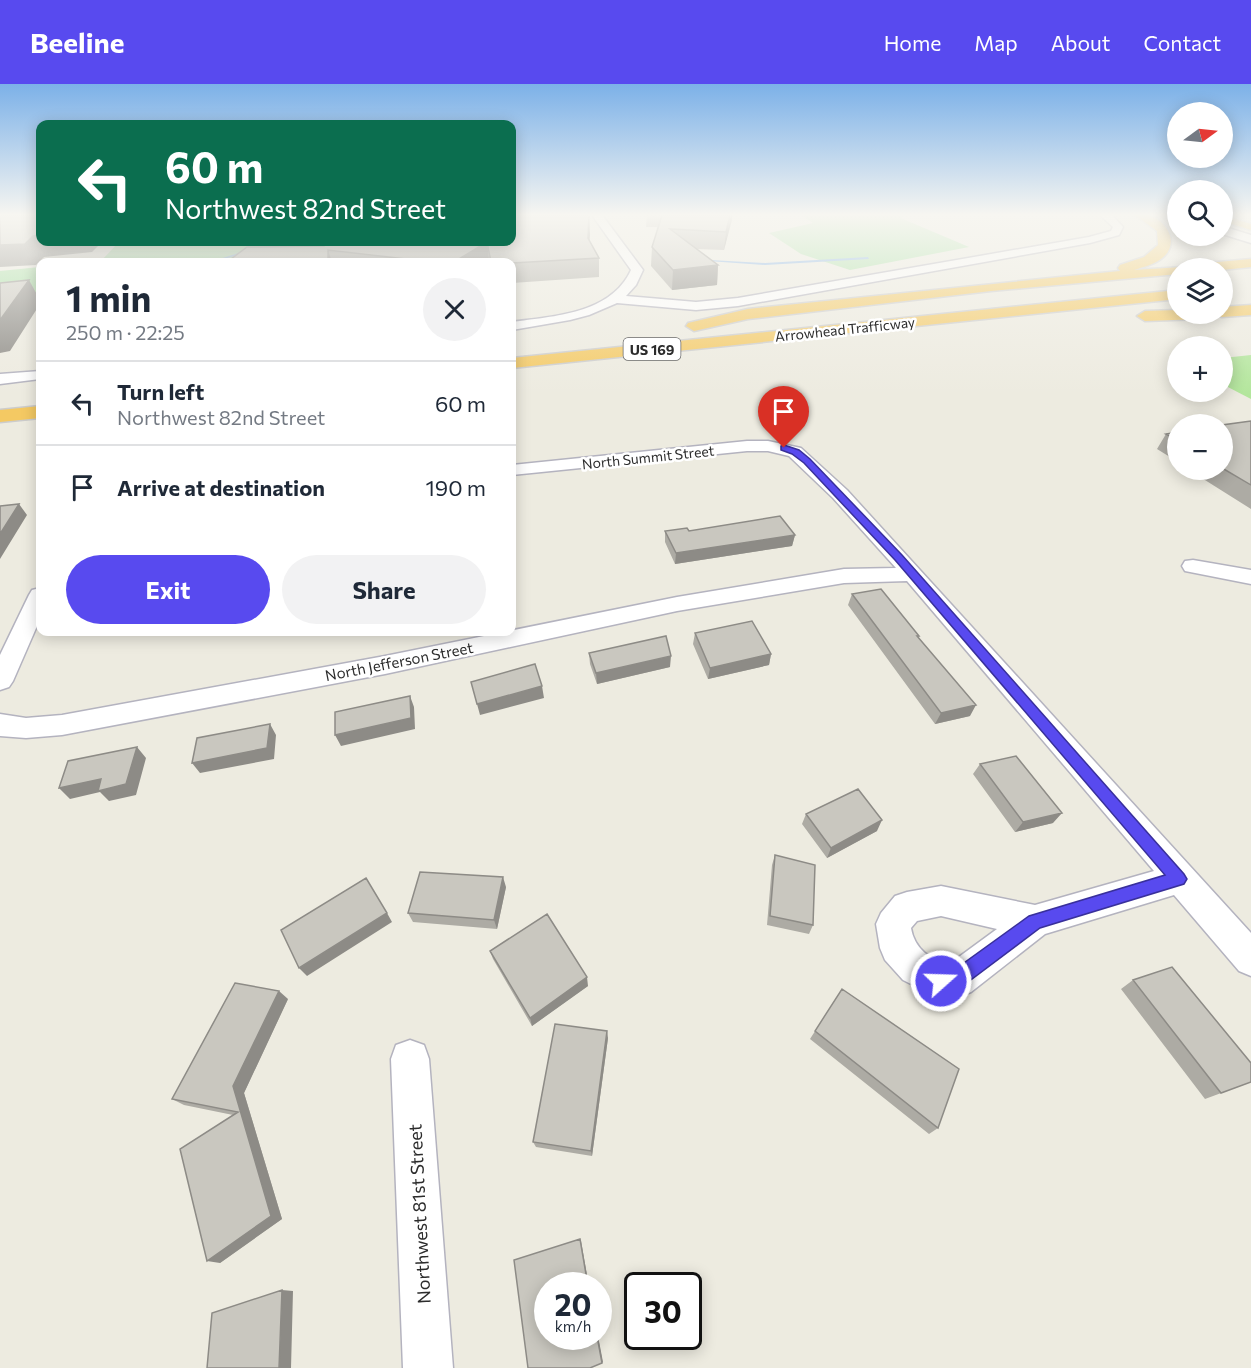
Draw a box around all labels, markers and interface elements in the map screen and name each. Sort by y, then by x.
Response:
text: Beeline [30,25,124,59]
text: Home [884,30,941,55]
text: Map [974,30,1018,55]
text: About [1051,30,1110,55]
text: Contact [1143,30,1221,55]
north arrow [1167,102,1233,168]
map controls [1167,102,1233,480]
text: 60 m [165,140,264,192]
icon: left [66,144,144,222]
button: search [1167,180,1233,246]
text: Northwest 82nd Street [165,192,446,225]
button: layers [1167,258,1233,324]
text: 1 min [66,275,151,319]
button: close [423,278,486,341]
street label: Arrowhead Trafficway [774,313,916,345]
text: 250 m · 22:25 [66,320,185,344]
button: + [1167,336,1233,402]
road number: US 169 [624,338,680,360]
text: Turn left [117,378,204,405]
pin [758,386,809,448]
icon: left [66,387,99,420]
text: 60 m [435,390,486,417]
icon: arrive [767,395,800,428]
text: Northwest 82nd Street [117,405,325,429]
button: − [1167,414,1233,480]
street label: North Summit Street [581,442,715,472]
icon: arrive [66,471,99,504]
text: Arrive at destination [117,474,325,501]
text: 190 m [425,474,486,501]
button: Exit [66,555,270,624]
button: Share [282,555,486,624]
street label: North Jefferson Street [323,638,475,684]
position arrow [909,949,973,1013]
street label: Northwest 81st Street [403,1124,435,1304]
speed limit sign: 30 [624,1272,702,1350]
text: 20 [555,1285,591,1322]
text: km/h [555,1317,591,1335]

